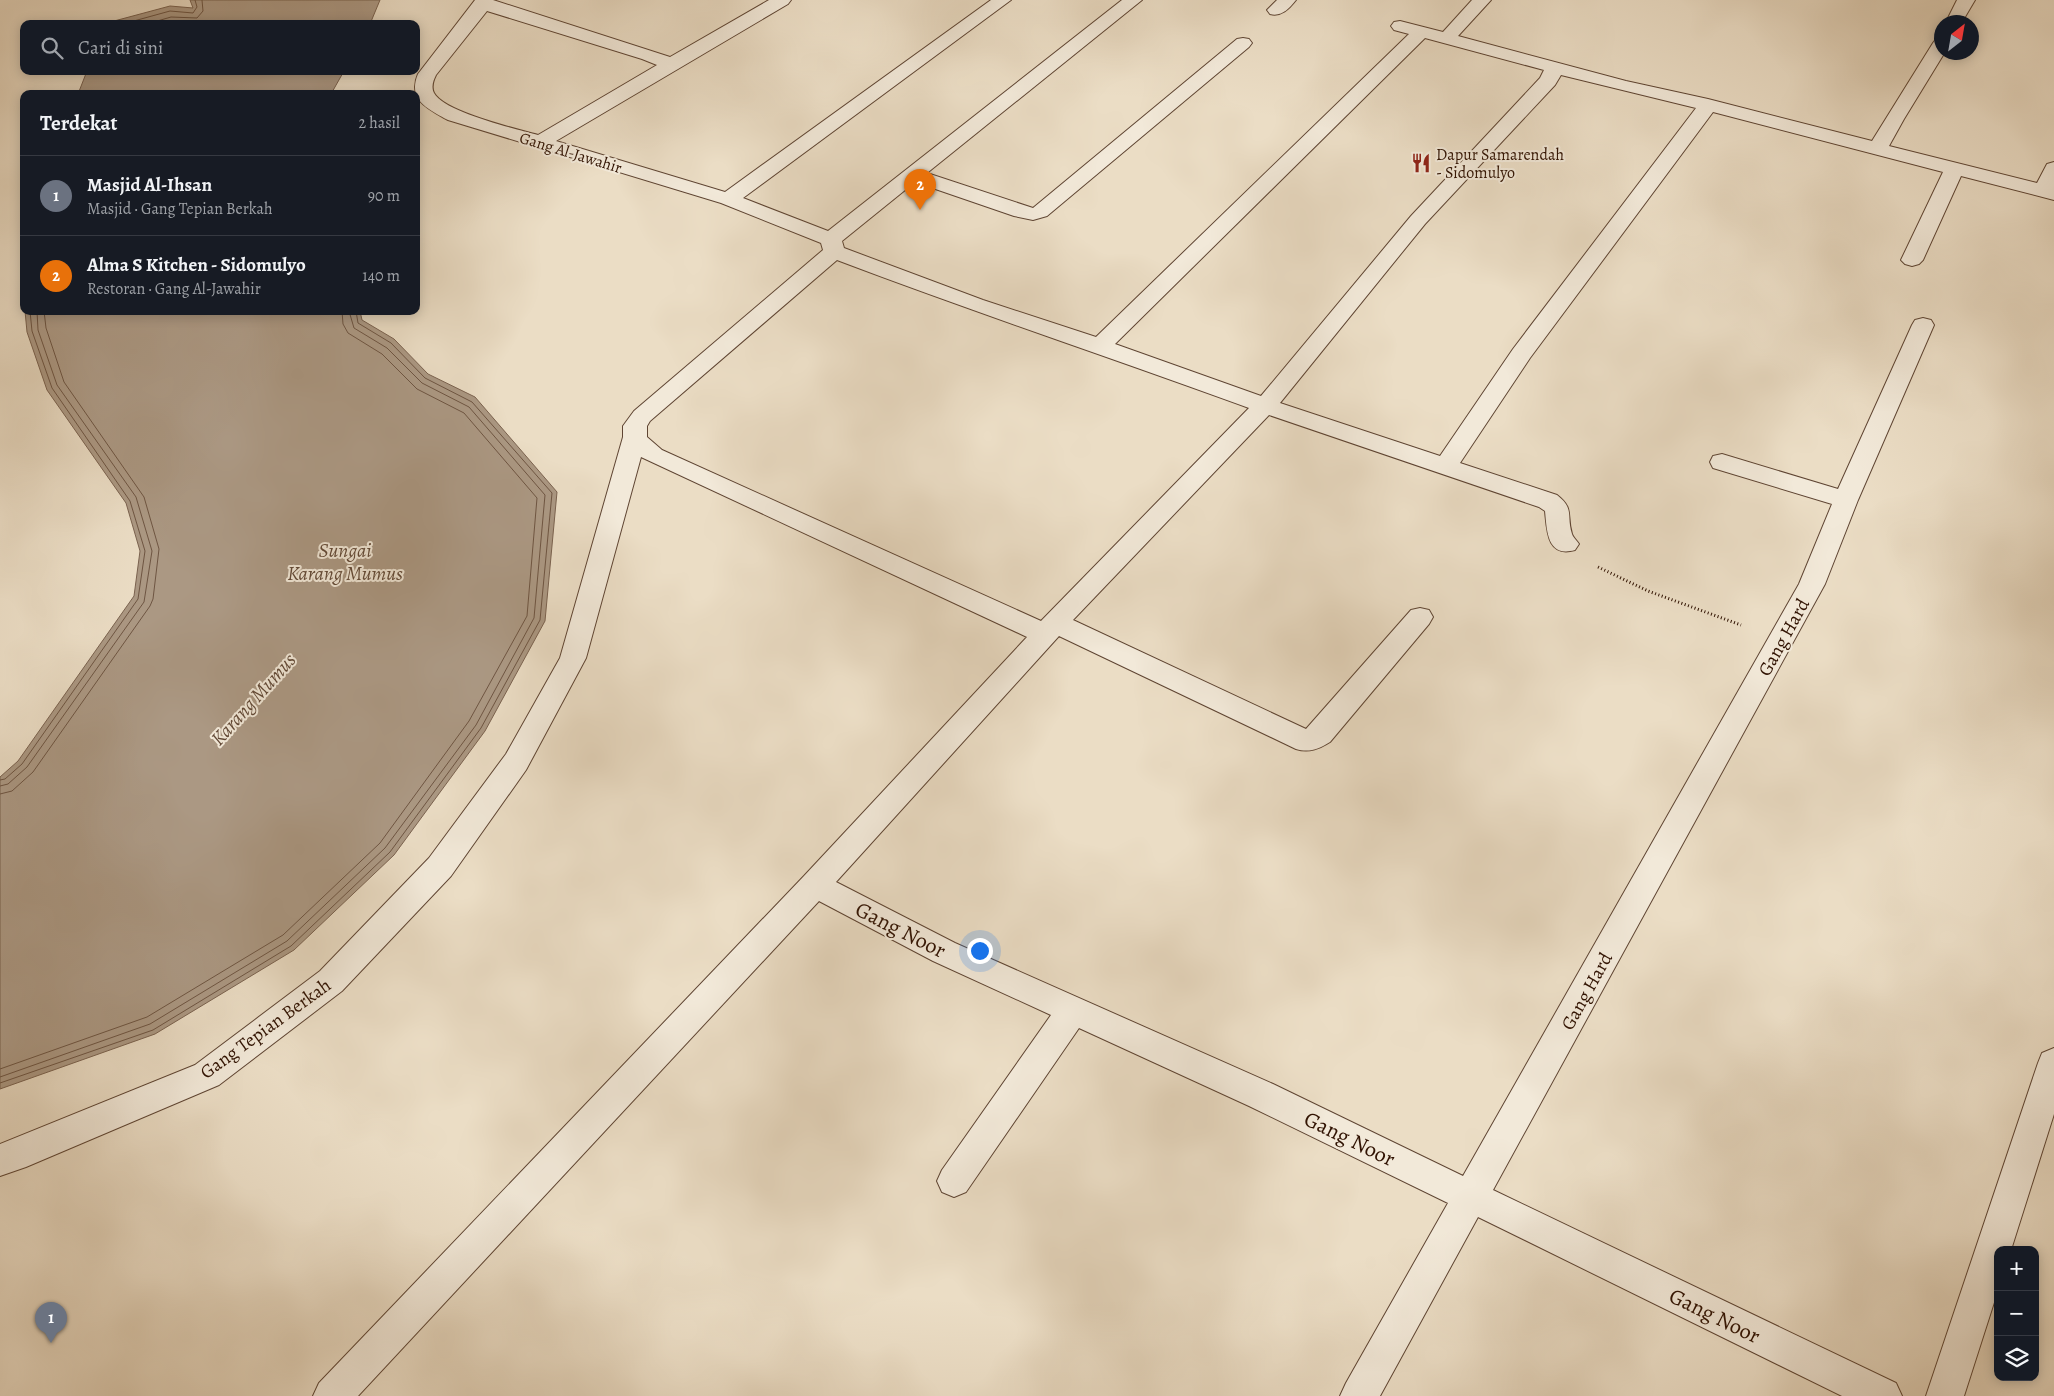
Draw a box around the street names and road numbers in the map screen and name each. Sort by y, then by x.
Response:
street label: Gang Al-Jawahir [517,127,625,179]
street label: Gang Hard [1752,593,1816,681]
street label: Gang Noor [850,894,951,965]
street label: Gang Hard [1555,947,1619,1035]
street label: Gang Tepian Berkah [195,972,336,1085]
street label: Gang Noor [1299,1104,1400,1174]
street label: Gang Noor [1664,1281,1765,1351]

